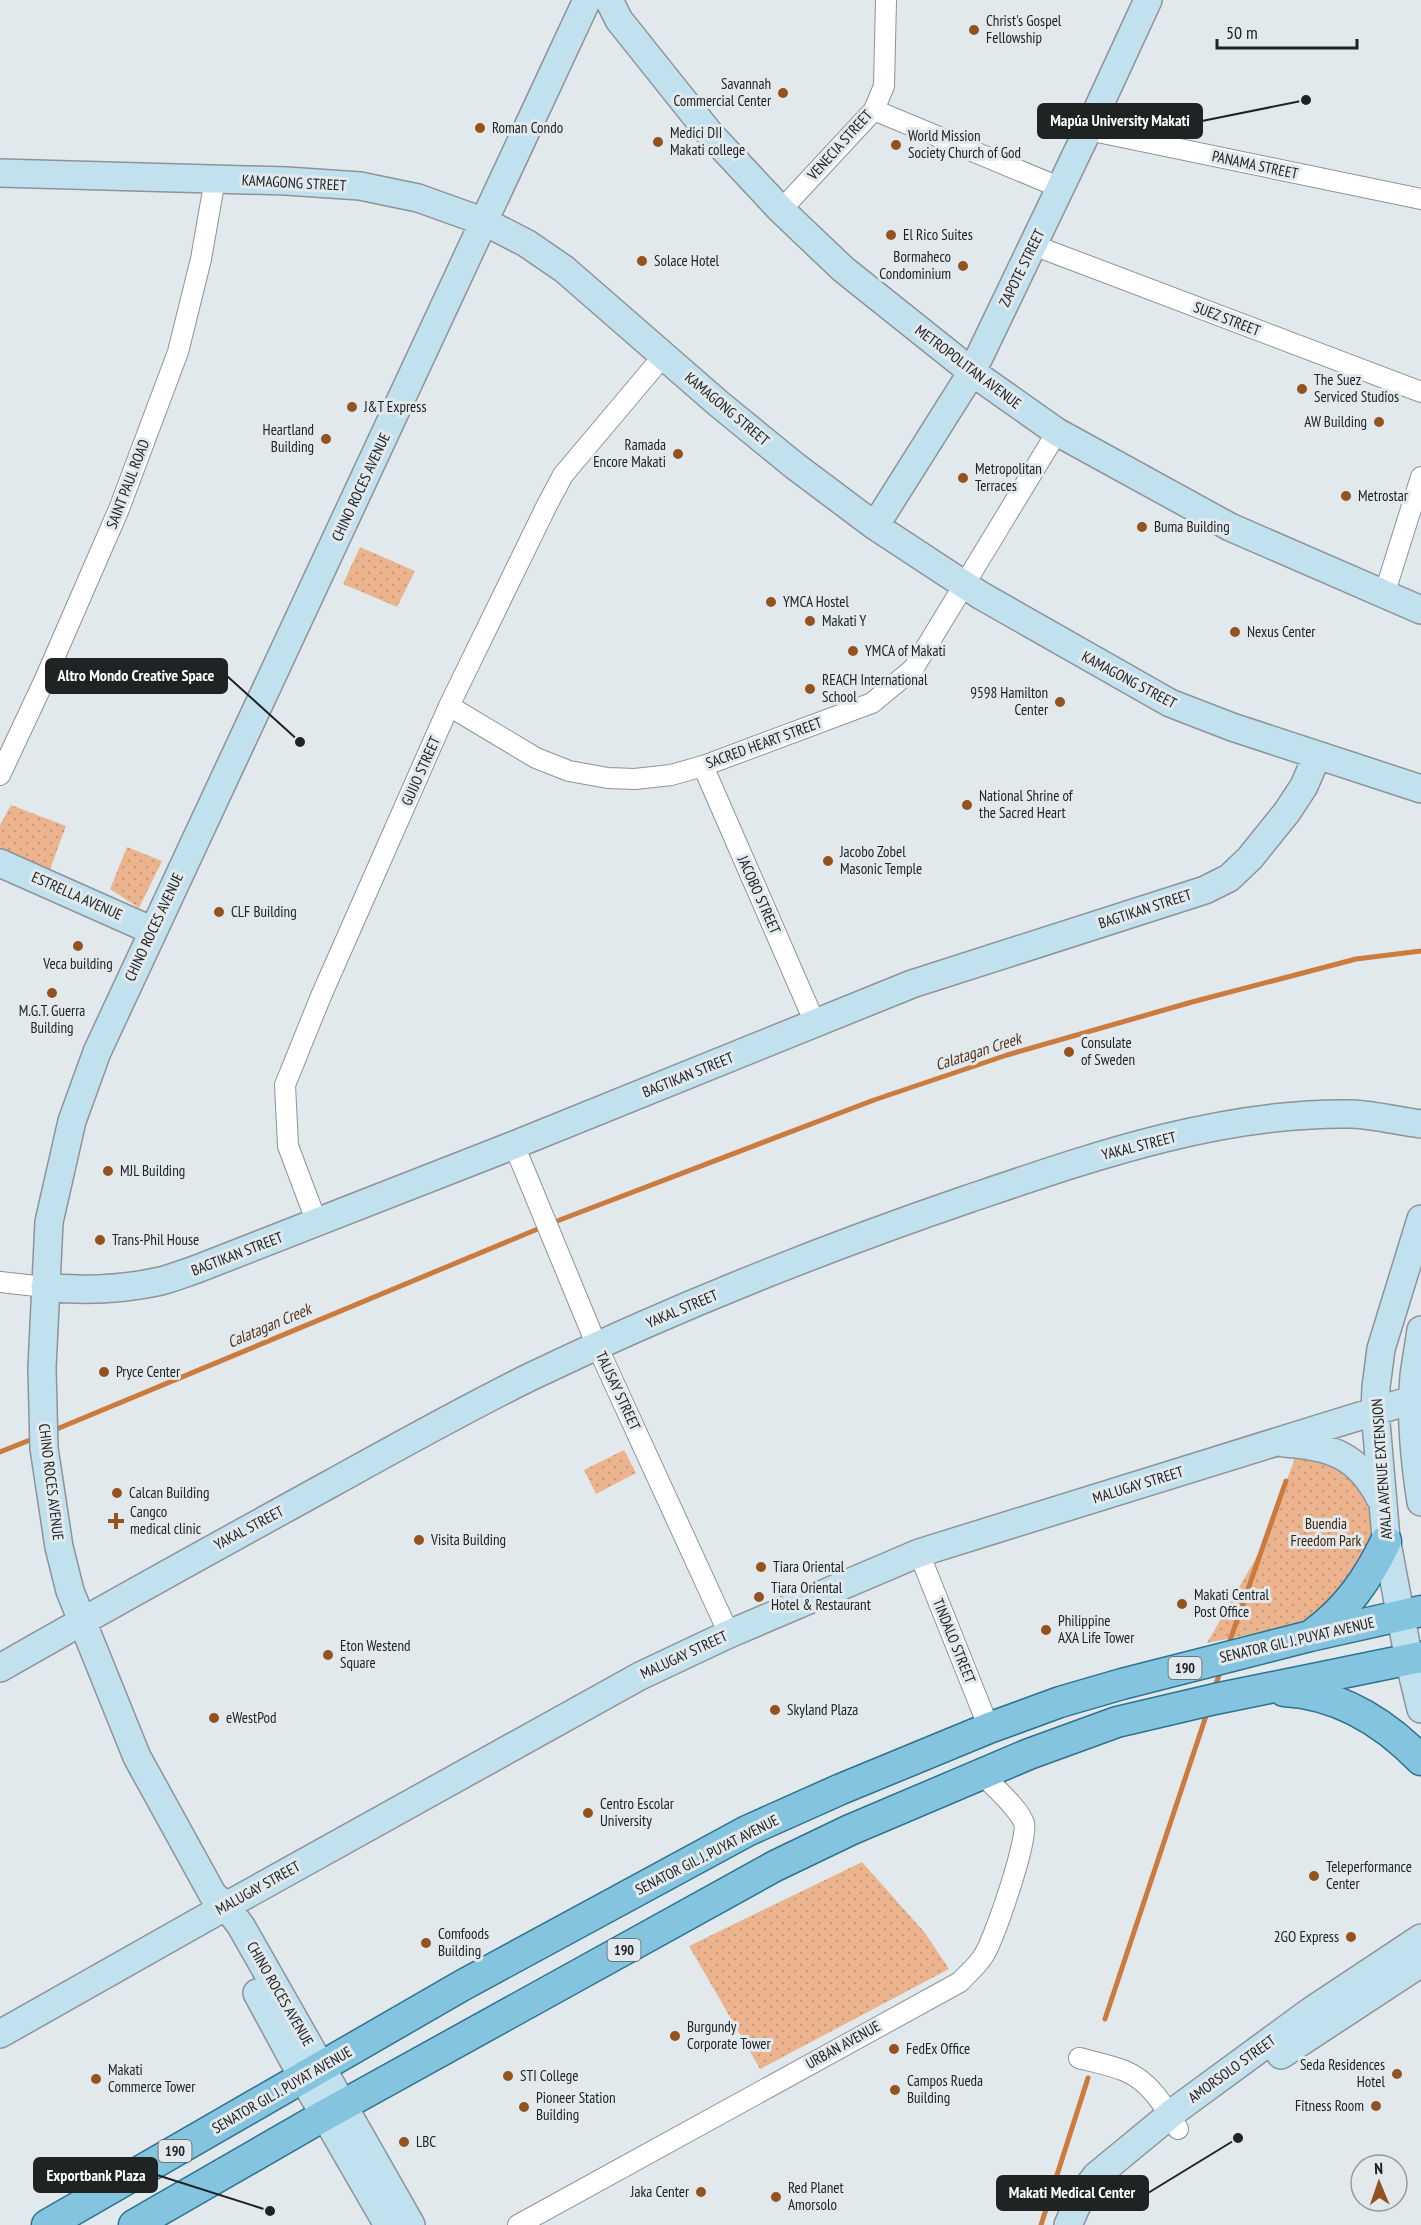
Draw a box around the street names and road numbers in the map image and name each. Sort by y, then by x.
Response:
street label: VENECIA STREET [802,105,876,184]
street label: PANAMA STREET [1210,146,1300,183]
street label: KAMAGONG STREET [241,170,347,195]
street label: ZAPOTE STREET [995,226,1049,310]
street label: SUEZ STREET [1191,297,1263,340]
street label: METROPOLITAN AVENUE [911,320,1025,413]
street label: KAMAGONG STREET [681,368,774,450]
street label: CHINO ROCES AVENUE [327,429,394,544]
street label: SAINT PAUL ROAD [102,436,153,531]
street label: KAMAGONG STREET [1079,647,1180,713]
street label: SACRED HEART STREET [703,713,825,772]
street label: GUIJO STREET [397,733,444,808]
street label: JACOBO STREET [733,852,785,937]
street label: ESTRELLA AVENUE [29,867,126,924]
street label: CHINO ROCES AVENUE [120,869,187,984]
street label: BAGTIKAN STREET [1096,884,1194,933]
street label: BAGTIKAN STREET [639,1048,736,1101]
street label: YAKAL STREET [1100,1127,1178,1164]
street label: BAGTIKAN STREET [188,1227,286,1280]
street label: YAKAL STREET [643,1285,721,1332]
street label: TALISAY STREET [592,1348,645,1434]
street label: AYALA AVENUE EXTENSION [1367,1398,1396,1540]
street label: CHINO ROCES AVENUE [35,1422,68,1541]
street label: MALUGAY STREET [1090,1462,1186,1507]
street label: YAKAL STREET [211,1501,287,1554]
street label: TINDALO STREET [929,1596,980,1686]
street label: SENATOR GIL J. PUYAT AVENUE [1218,1612,1376,1667]
street label: MALUGAY STREET [637,1626,731,1683]
road number: 190 [1168,1657,1202,1679]
street label: SENATOR GIL J. PUYAT AVENUE [632,1810,782,1899]
street label: MALUGAY STREET [212,1856,304,1919]
street label: CHINO ROCES AVENUE [243,1938,318,2049]
road number: 190 [608,1939,640,1961]
street label: URBAN AVENUE [802,2016,883,2073]
street label: AMORSOLO STREET [1184,2030,1279,2107]
street label: SENATOR GIL J. PUYAT AVENUE [208,2042,355,2137]
road number: 190 [158,2140,192,2162]

